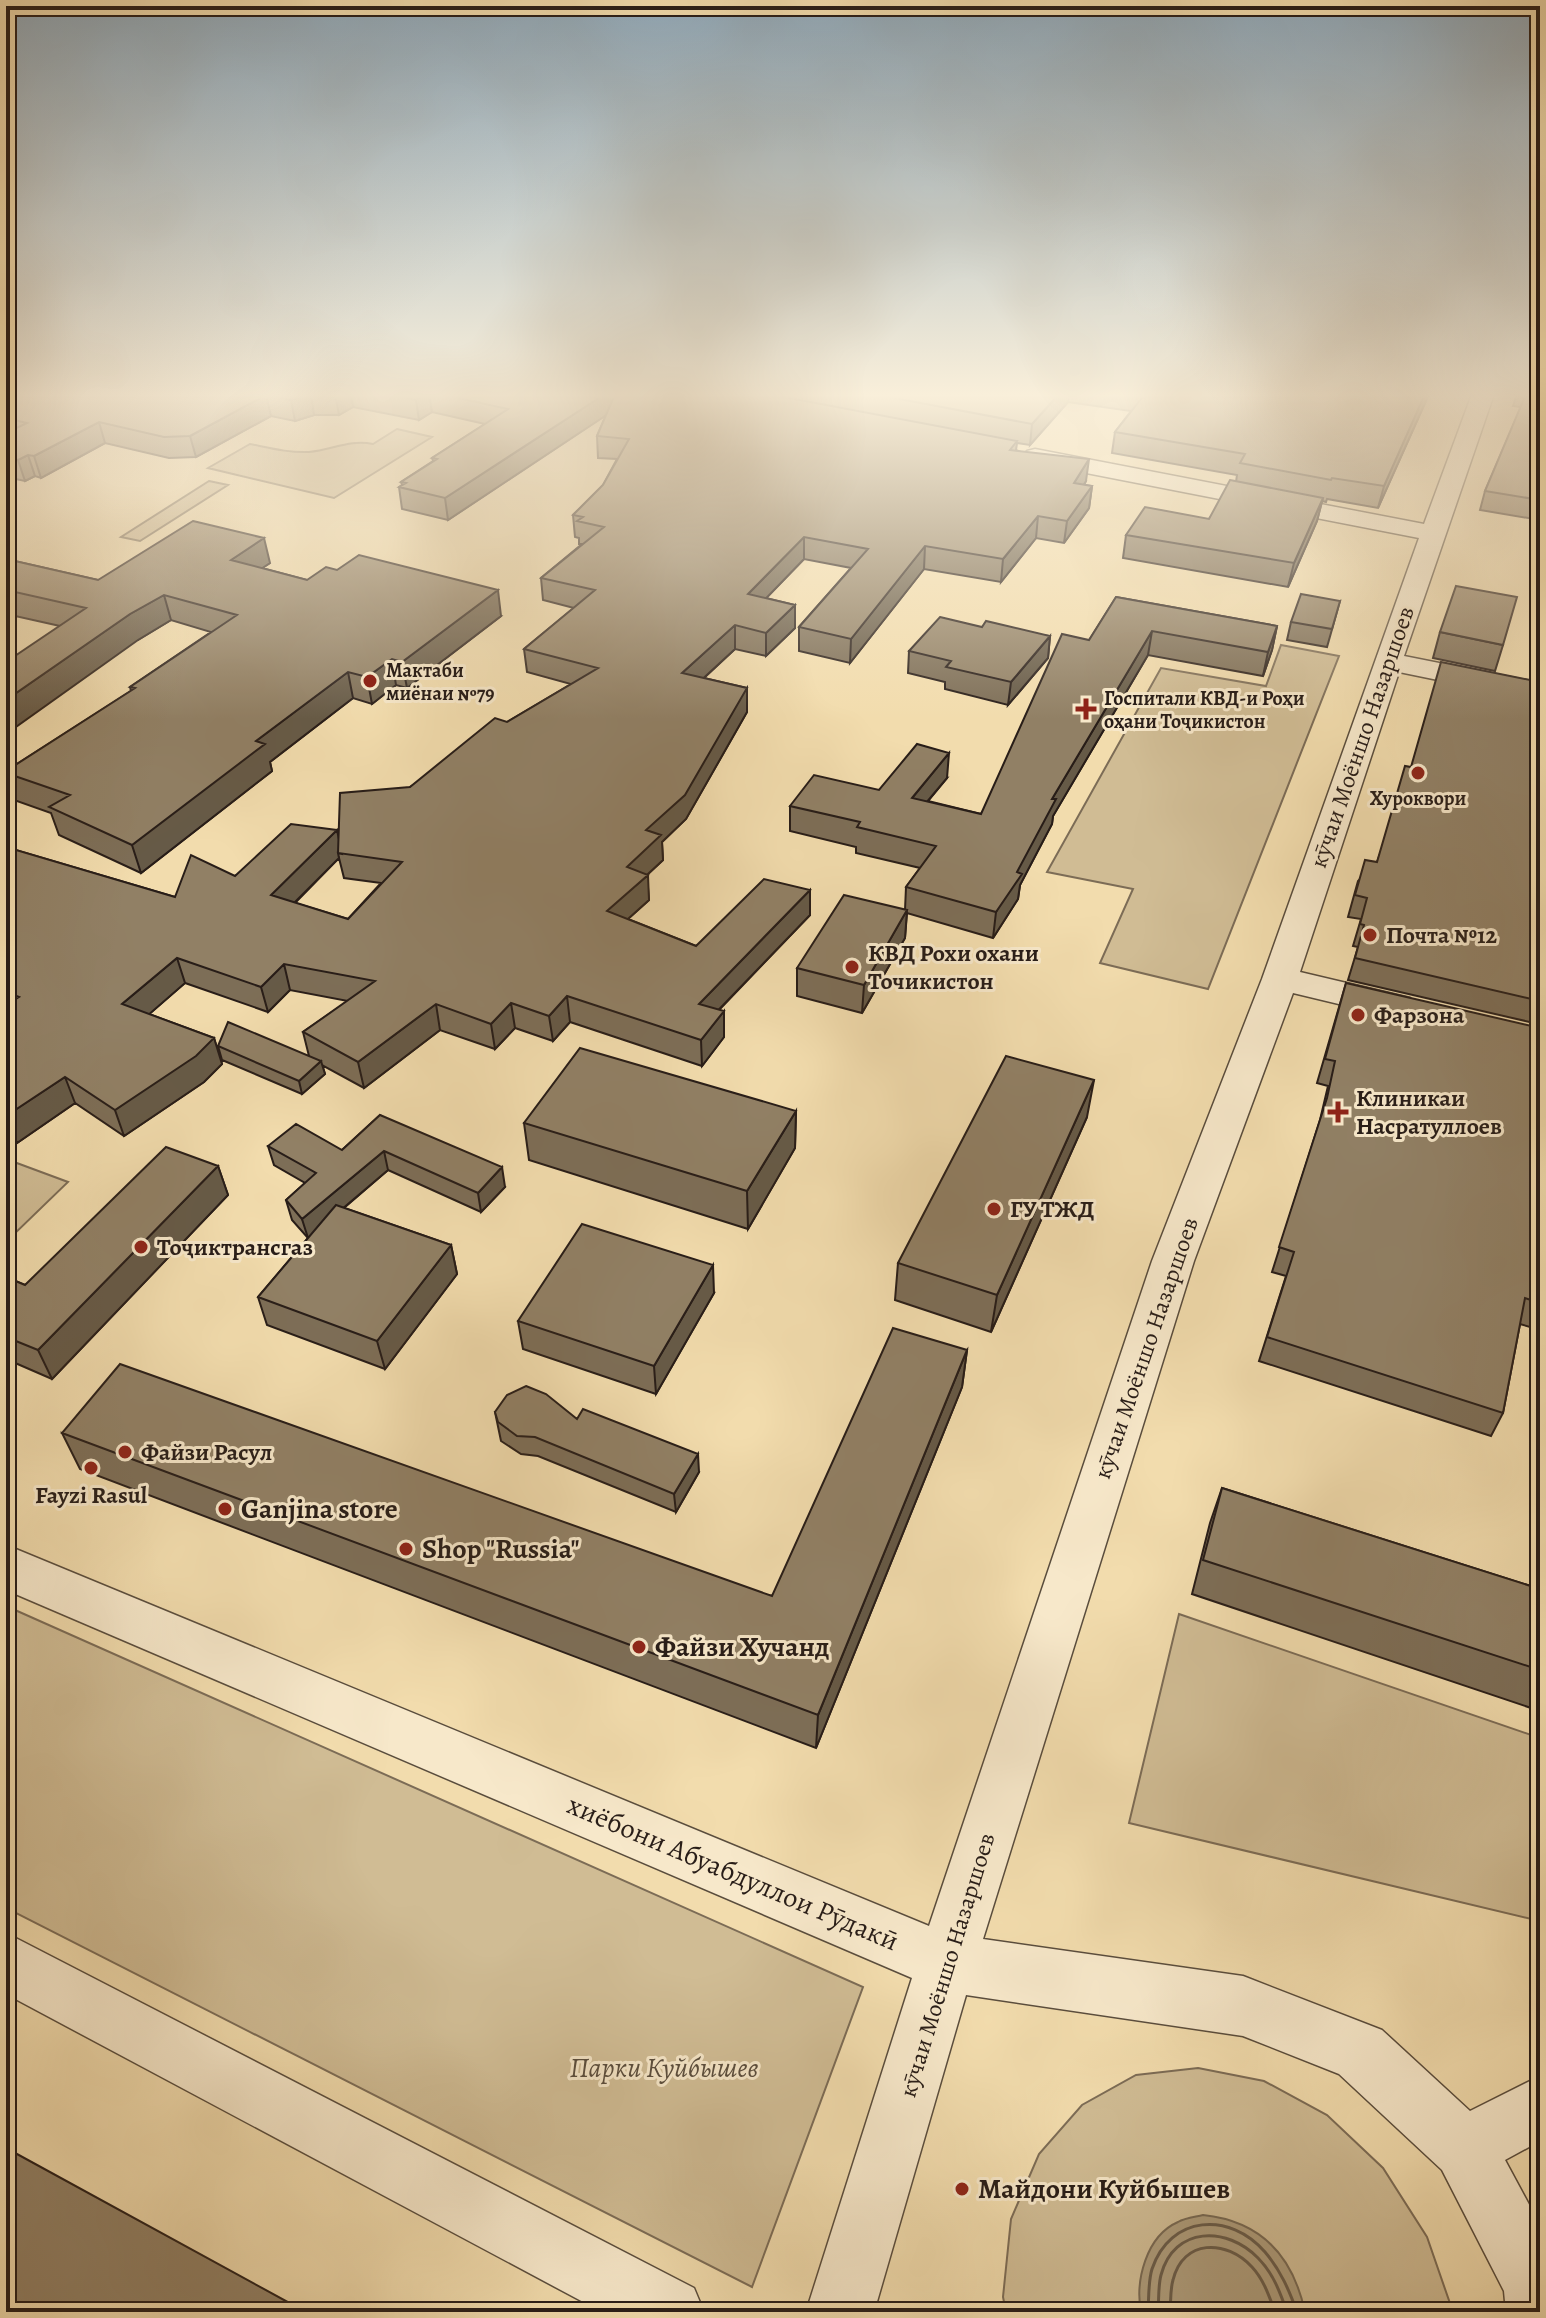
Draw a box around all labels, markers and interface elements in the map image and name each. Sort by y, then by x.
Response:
street label: кӯчаи Моёншо Назаршоев [1302,602,1422,872]
place label: Мактаби миёнаи №79 [386,657,495,707]
marker: Мактаби миёнаи №79 [361,672,379,690]
place label: Госпитали КВД-и Роҳи оҳани Тоҷикистон [1104,685,1305,735]
marker: Госпитали КВД-и Роҳи оҳани Тоҷикистон [1075,698,1097,720]
marker: Хуроквори [1409,764,1427,782]
place label: Хуроквори [1370,785,1466,812]
place label: Почта №12 [1386,919,1498,951]
marker: Почта №12 [1361,926,1379,944]
place label: КВД Рохи охани Точикистон [868,937,1039,997]
marker: КВД Рохи охани Точикистон [843,958,861,976]
place label: Фарзона [1374,999,1465,1031]
marker: Фарзона [1349,1006,1367,1024]
place label: Клиникаи Насратуллоев [1356,1082,1502,1142]
marker: Клиникаи Насратуллоев [1327,1101,1349,1123]
place label: ГУ ТЖД [1010,1193,1094,1225]
marker: ГУ ТЖД [985,1200,1003,1218]
street label: кӯчаи Моёншо Назаршоев [1086,1213,1206,1483]
place label: Тоҷиктрансгаз [157,1231,313,1263]
marker: Тоҷиктрансгаз [132,1238,150,1256]
place label: Файзи Расул [141,1436,272,1468]
marker: Файзи Расул [116,1443,134,1461]
marker: Fayzi Rasul [82,1459,100,1477]
place label: Fayzi Rasul [35,1479,148,1511]
place label: Ganjina store [241,1490,398,1528]
marker: Ganjina store [216,1500,234,1518]
place label: Shop "Russia" [422,1530,580,1568]
marker: Shop "Russia" [397,1540,415,1558]
place label: Файзи Хучанд [655,1628,829,1666]
marker: Файзи Хучанд [630,1638,648,1656]
street label: хиёбони Абуабдуллои Рӯдакӣ [561,1786,905,1960]
street label: кӯчаи Моёншо Назаршоев [892,1829,1002,2101]
park label: Парки Куйбышев [569,2049,759,2087]
place label: Майдони Куйбышев [978,2170,1230,2208]
marker: Майдони Куйбышев [953,2180,971,2198]

